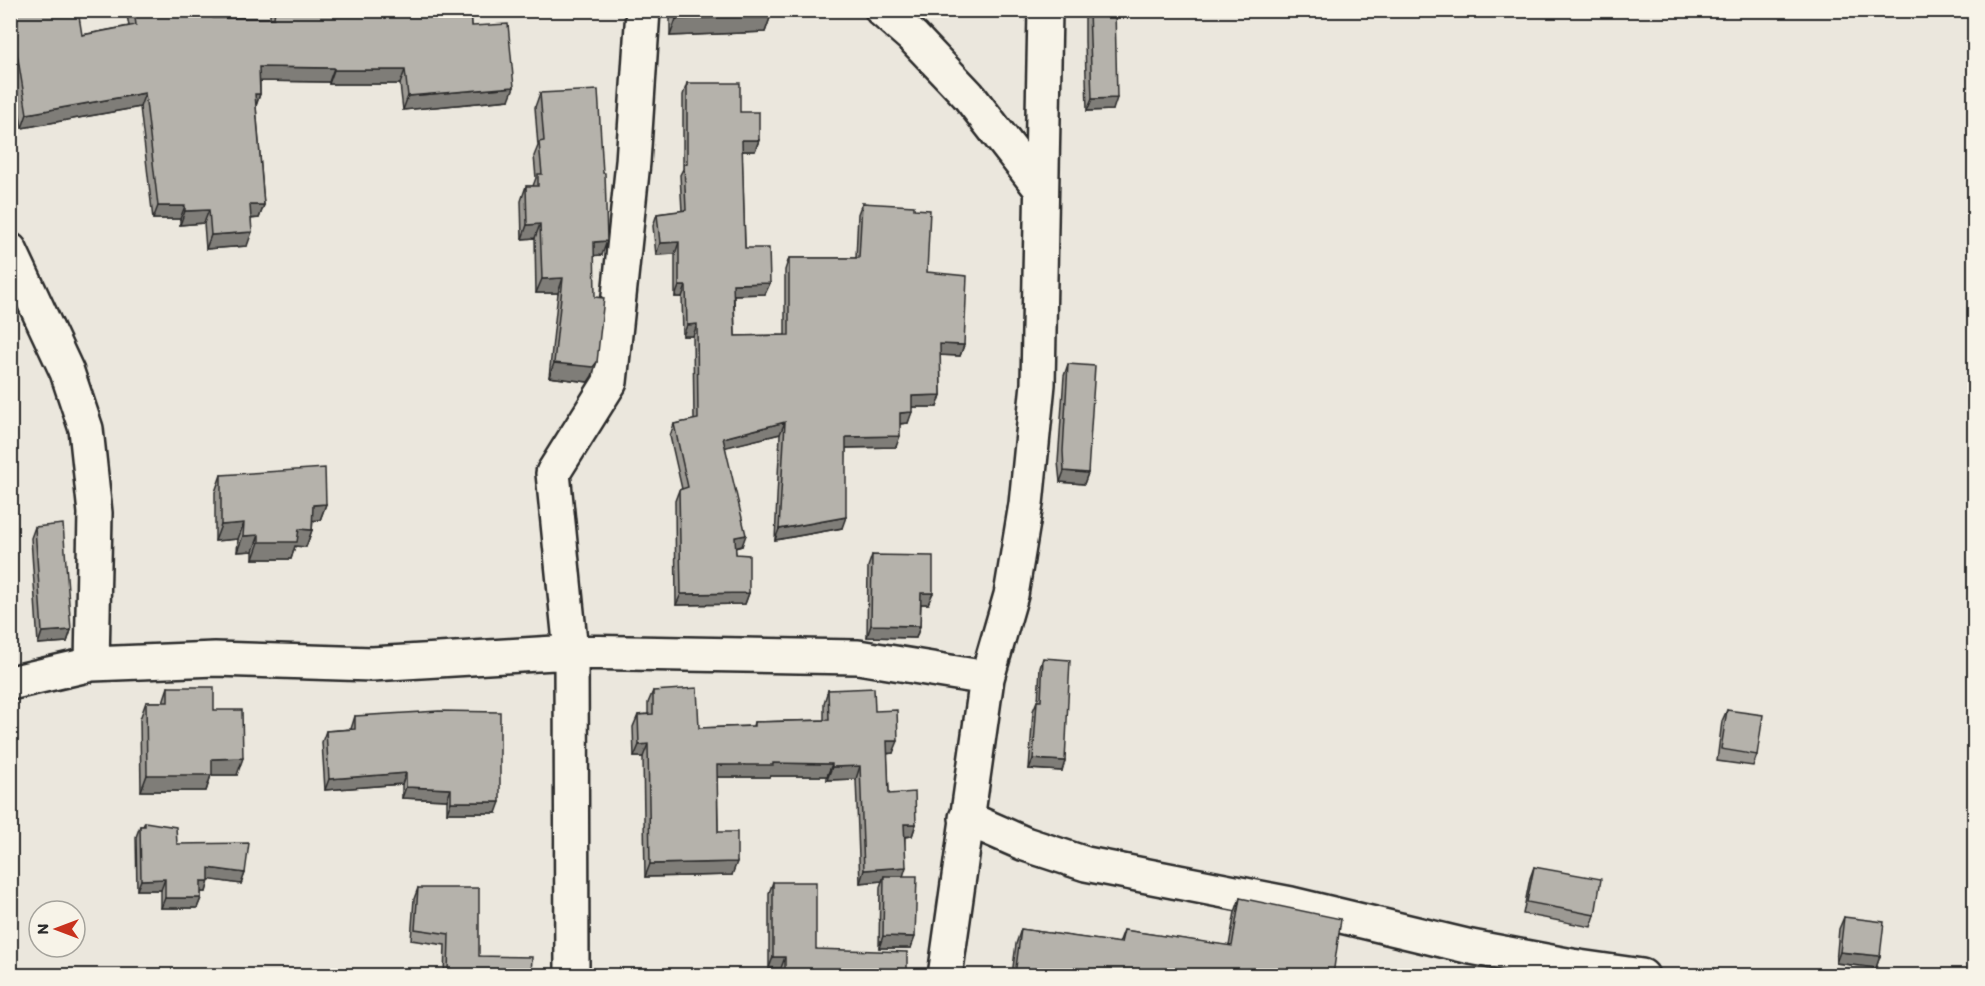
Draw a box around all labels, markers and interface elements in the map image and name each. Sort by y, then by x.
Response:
north arrow [27,899,87,959]
text: N [33,924,52,934]

